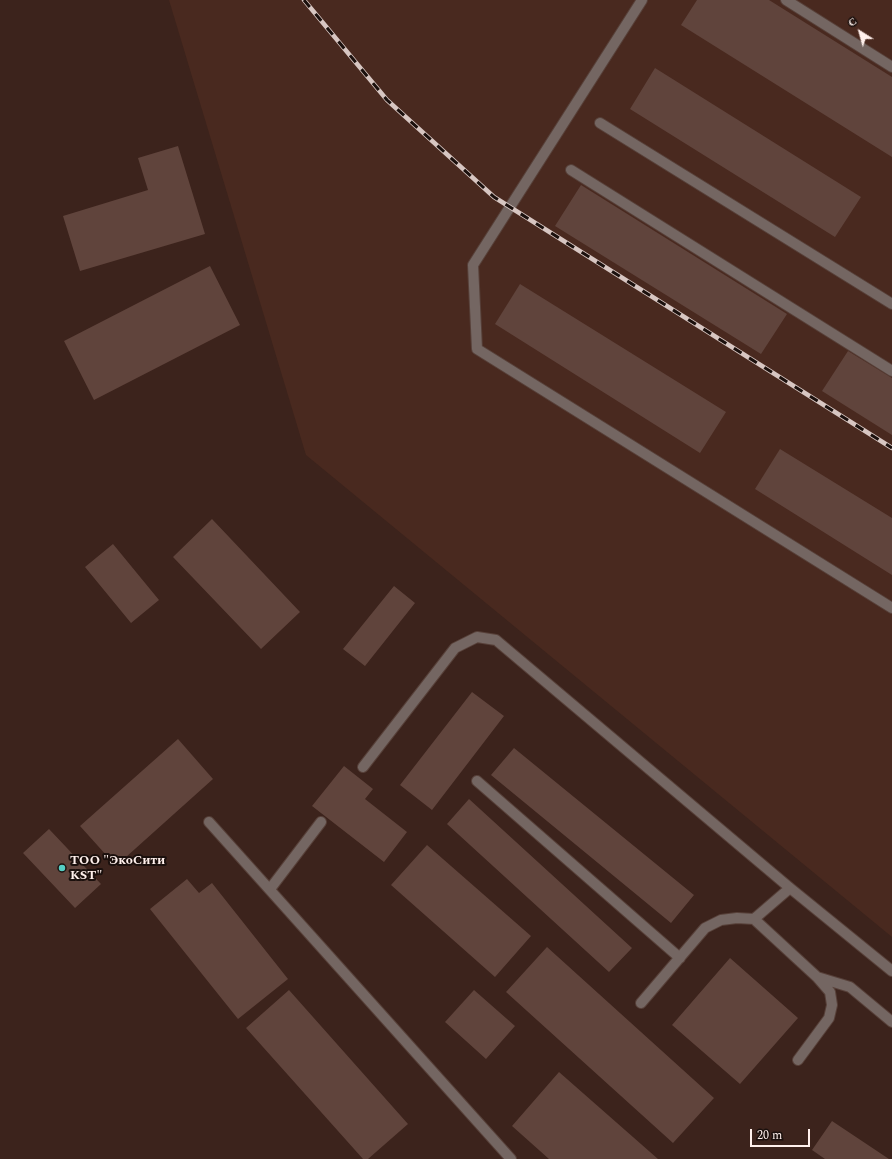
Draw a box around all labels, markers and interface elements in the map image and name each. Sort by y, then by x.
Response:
north arrow [840,12,880,52]
text: С [844,13,861,31]
place label: ТОО "ЭкоСити KST" [70,853,165,884]
marker: ТОО "ЭкоСити KST" [57,863,67,873]
scale bar [752,1121,812,1147]
text: 20 m [757,1126,782,1145]

